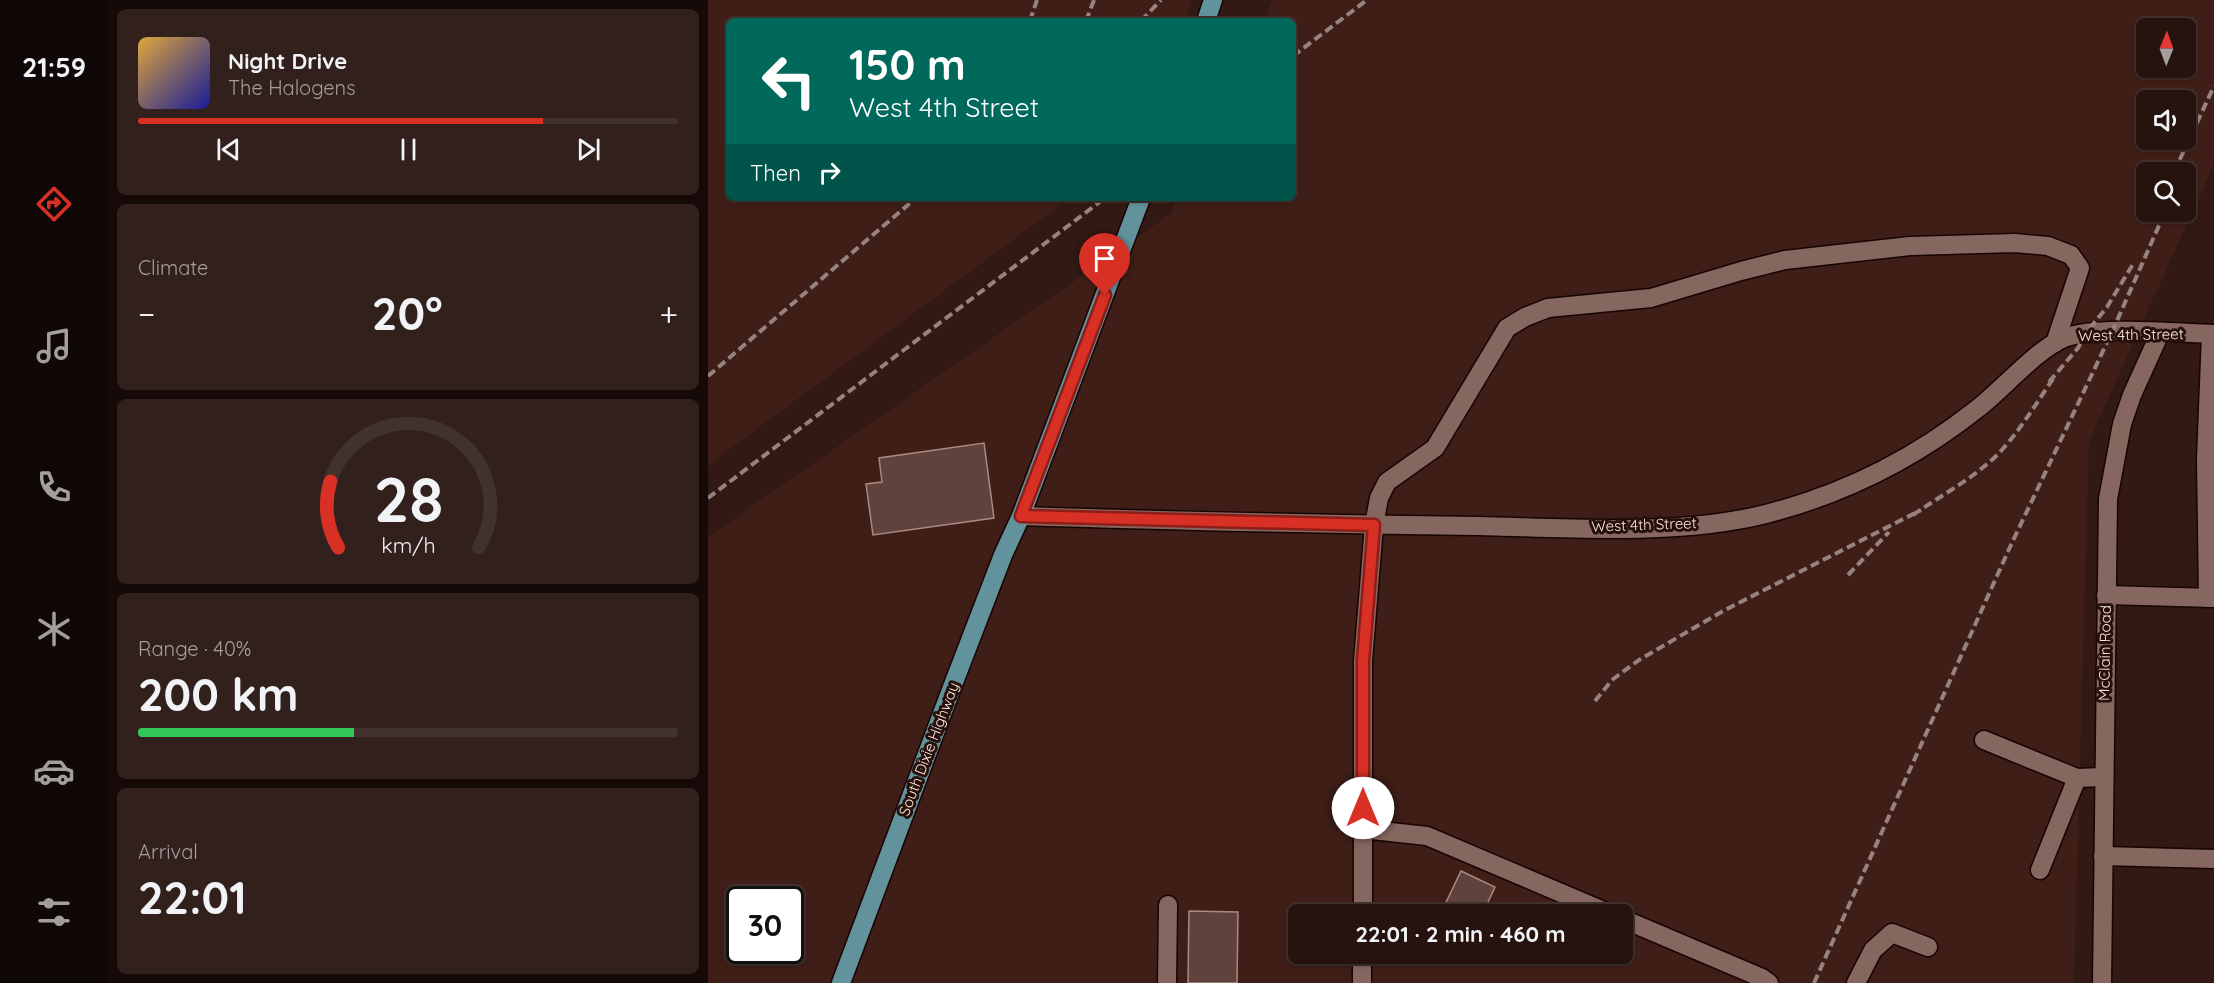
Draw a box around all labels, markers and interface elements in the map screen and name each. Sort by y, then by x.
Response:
north arrow [2136,18,2196,78]
map controls [2136,18,2196,222]
text: 150 m [849,38,966,91]
icon: left [750,42,828,120]
text: Night Drive [228,47,347,75]
text: 21:59 [22,50,86,84]
text: The Halogens [228,75,356,100]
text: West 4th Street [849,90,1039,124]
button: sound [2136,90,2196,150]
icon: previous [212,133,245,166]
icon: pause [392,133,425,166]
icon: next [572,133,605,166]
icon: right [813,156,846,189]
text: Then [750,159,801,187]
button: search [2136,162,2196,222]
icon: directions [33,183,75,225]
pin [1079,233,1130,295]
icon: arrive [1088,242,1121,275]
text: Climate [138,255,208,280]
text: 20° [372,285,443,341]
text: − [138,293,155,334]
text: + [659,293,678,334]
street label: West 4th Street [2078,324,2184,345]
icon: music [33,325,75,367]
text: 28 [373,461,443,539]
icon: phone [33,466,75,508]
street label: West 4th Street [1591,513,1697,536]
text: km/h [381,533,435,559]
street label: McClain Road [2094,605,2115,701]
icon: climate [33,608,75,650]
text: Range · 40% [138,636,251,661]
text: 200 km [138,666,299,722]
street label: South Dixie Highway [894,679,963,818]
icon: car [33,750,75,792]
position arrow [1331,776,1395,840]
text: Arrival [138,839,198,864]
text: 22:01 [138,869,247,925]
speed limit sign: 30 [726,886,804,964]
icon: filters [33,891,75,933]
text: 22:01 · 2 min · 460 m [1356,920,1565,948]

